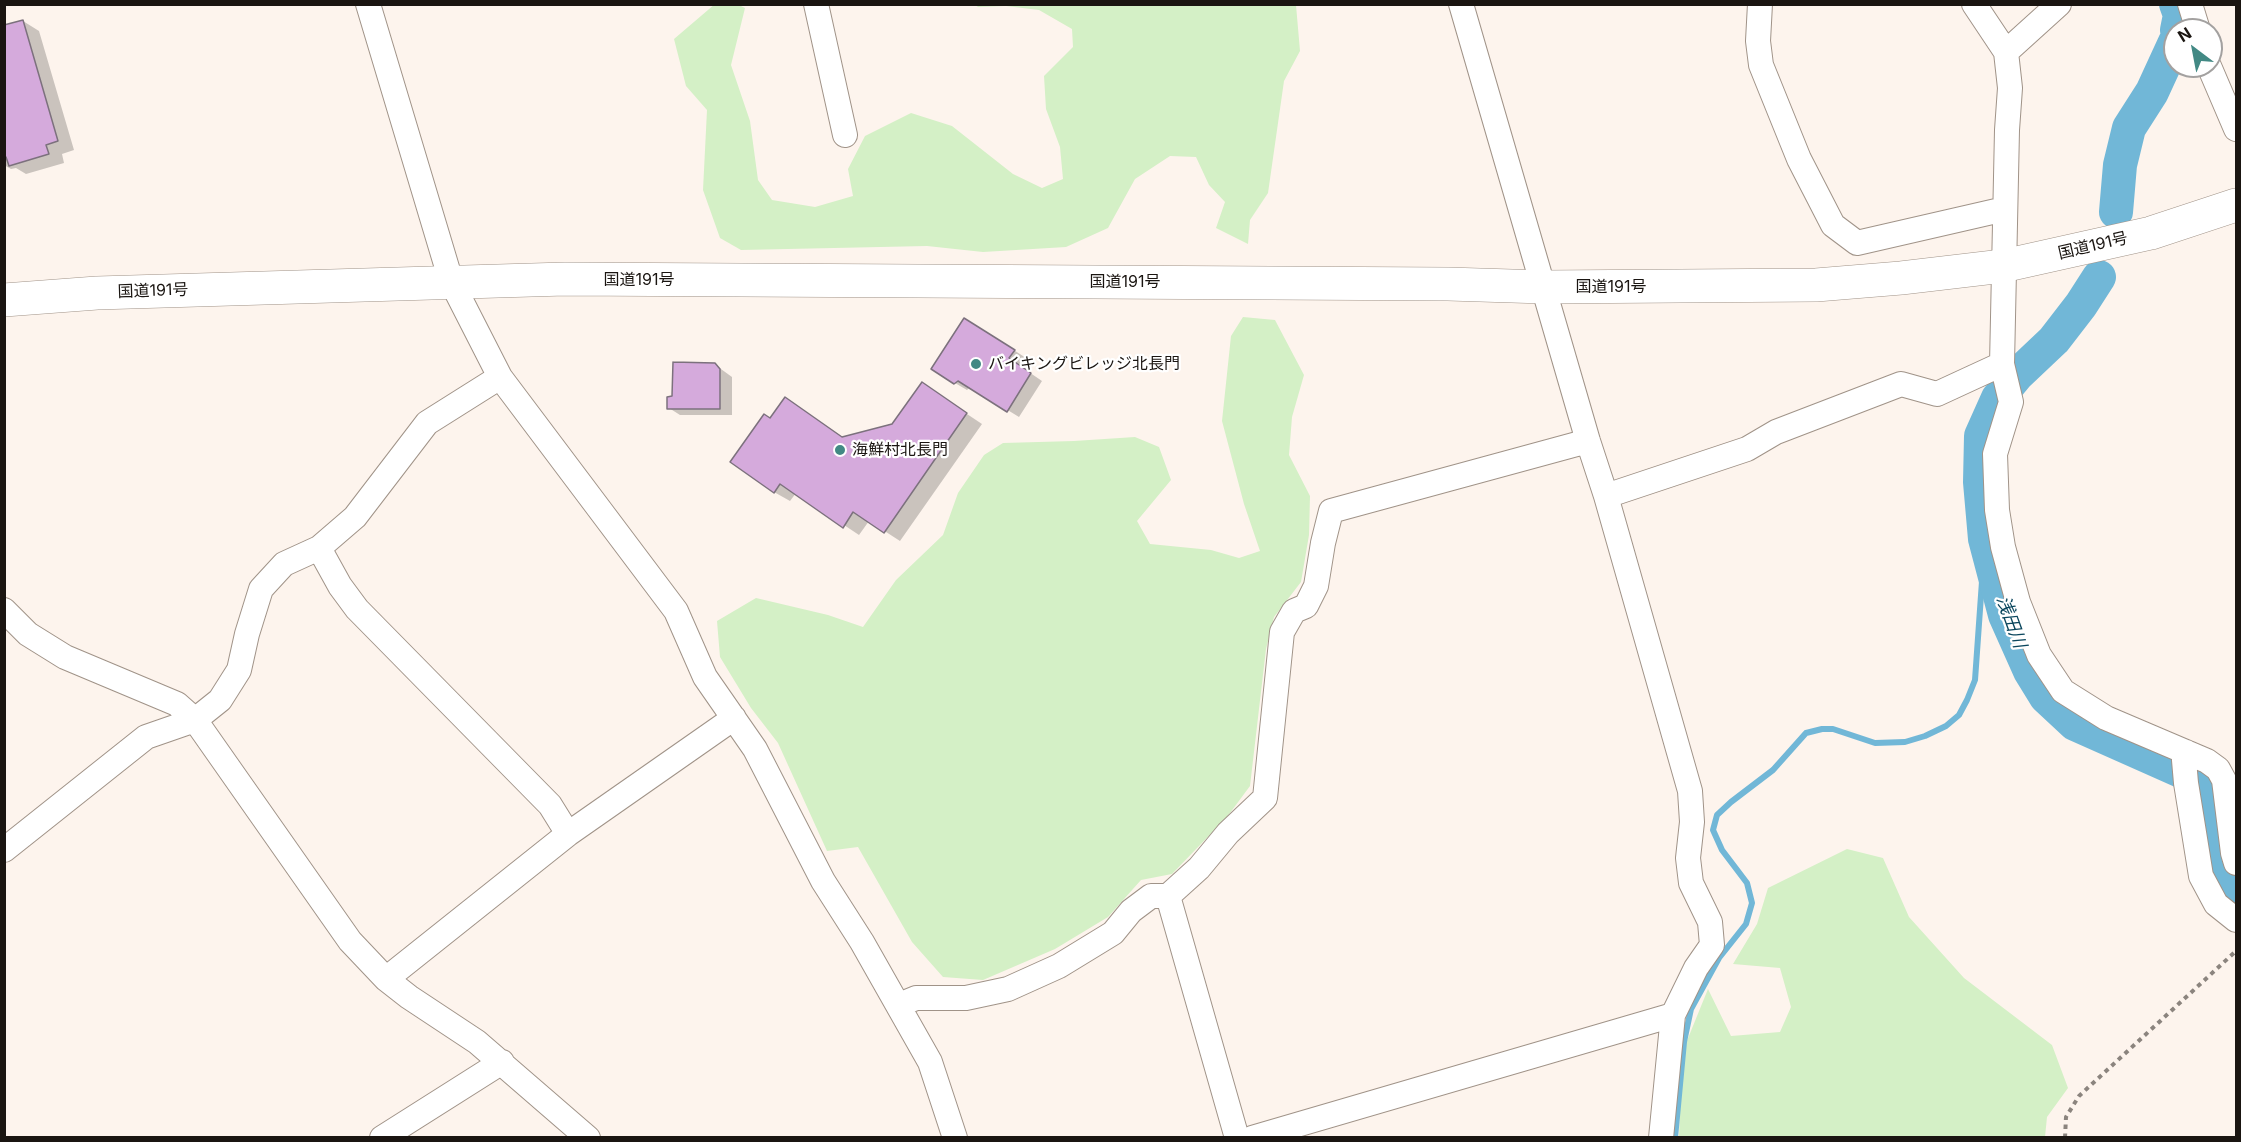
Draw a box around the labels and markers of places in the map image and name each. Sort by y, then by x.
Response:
place label: バイキングビレッジ北長門 [988,354,1180,374]
marker: バイキングビレッジ北長門 [969,357,983,371]
place label: 海鮮村北長門 [852,440,948,460]
marker: 海鮮村北長門 [833,443,847,457]

